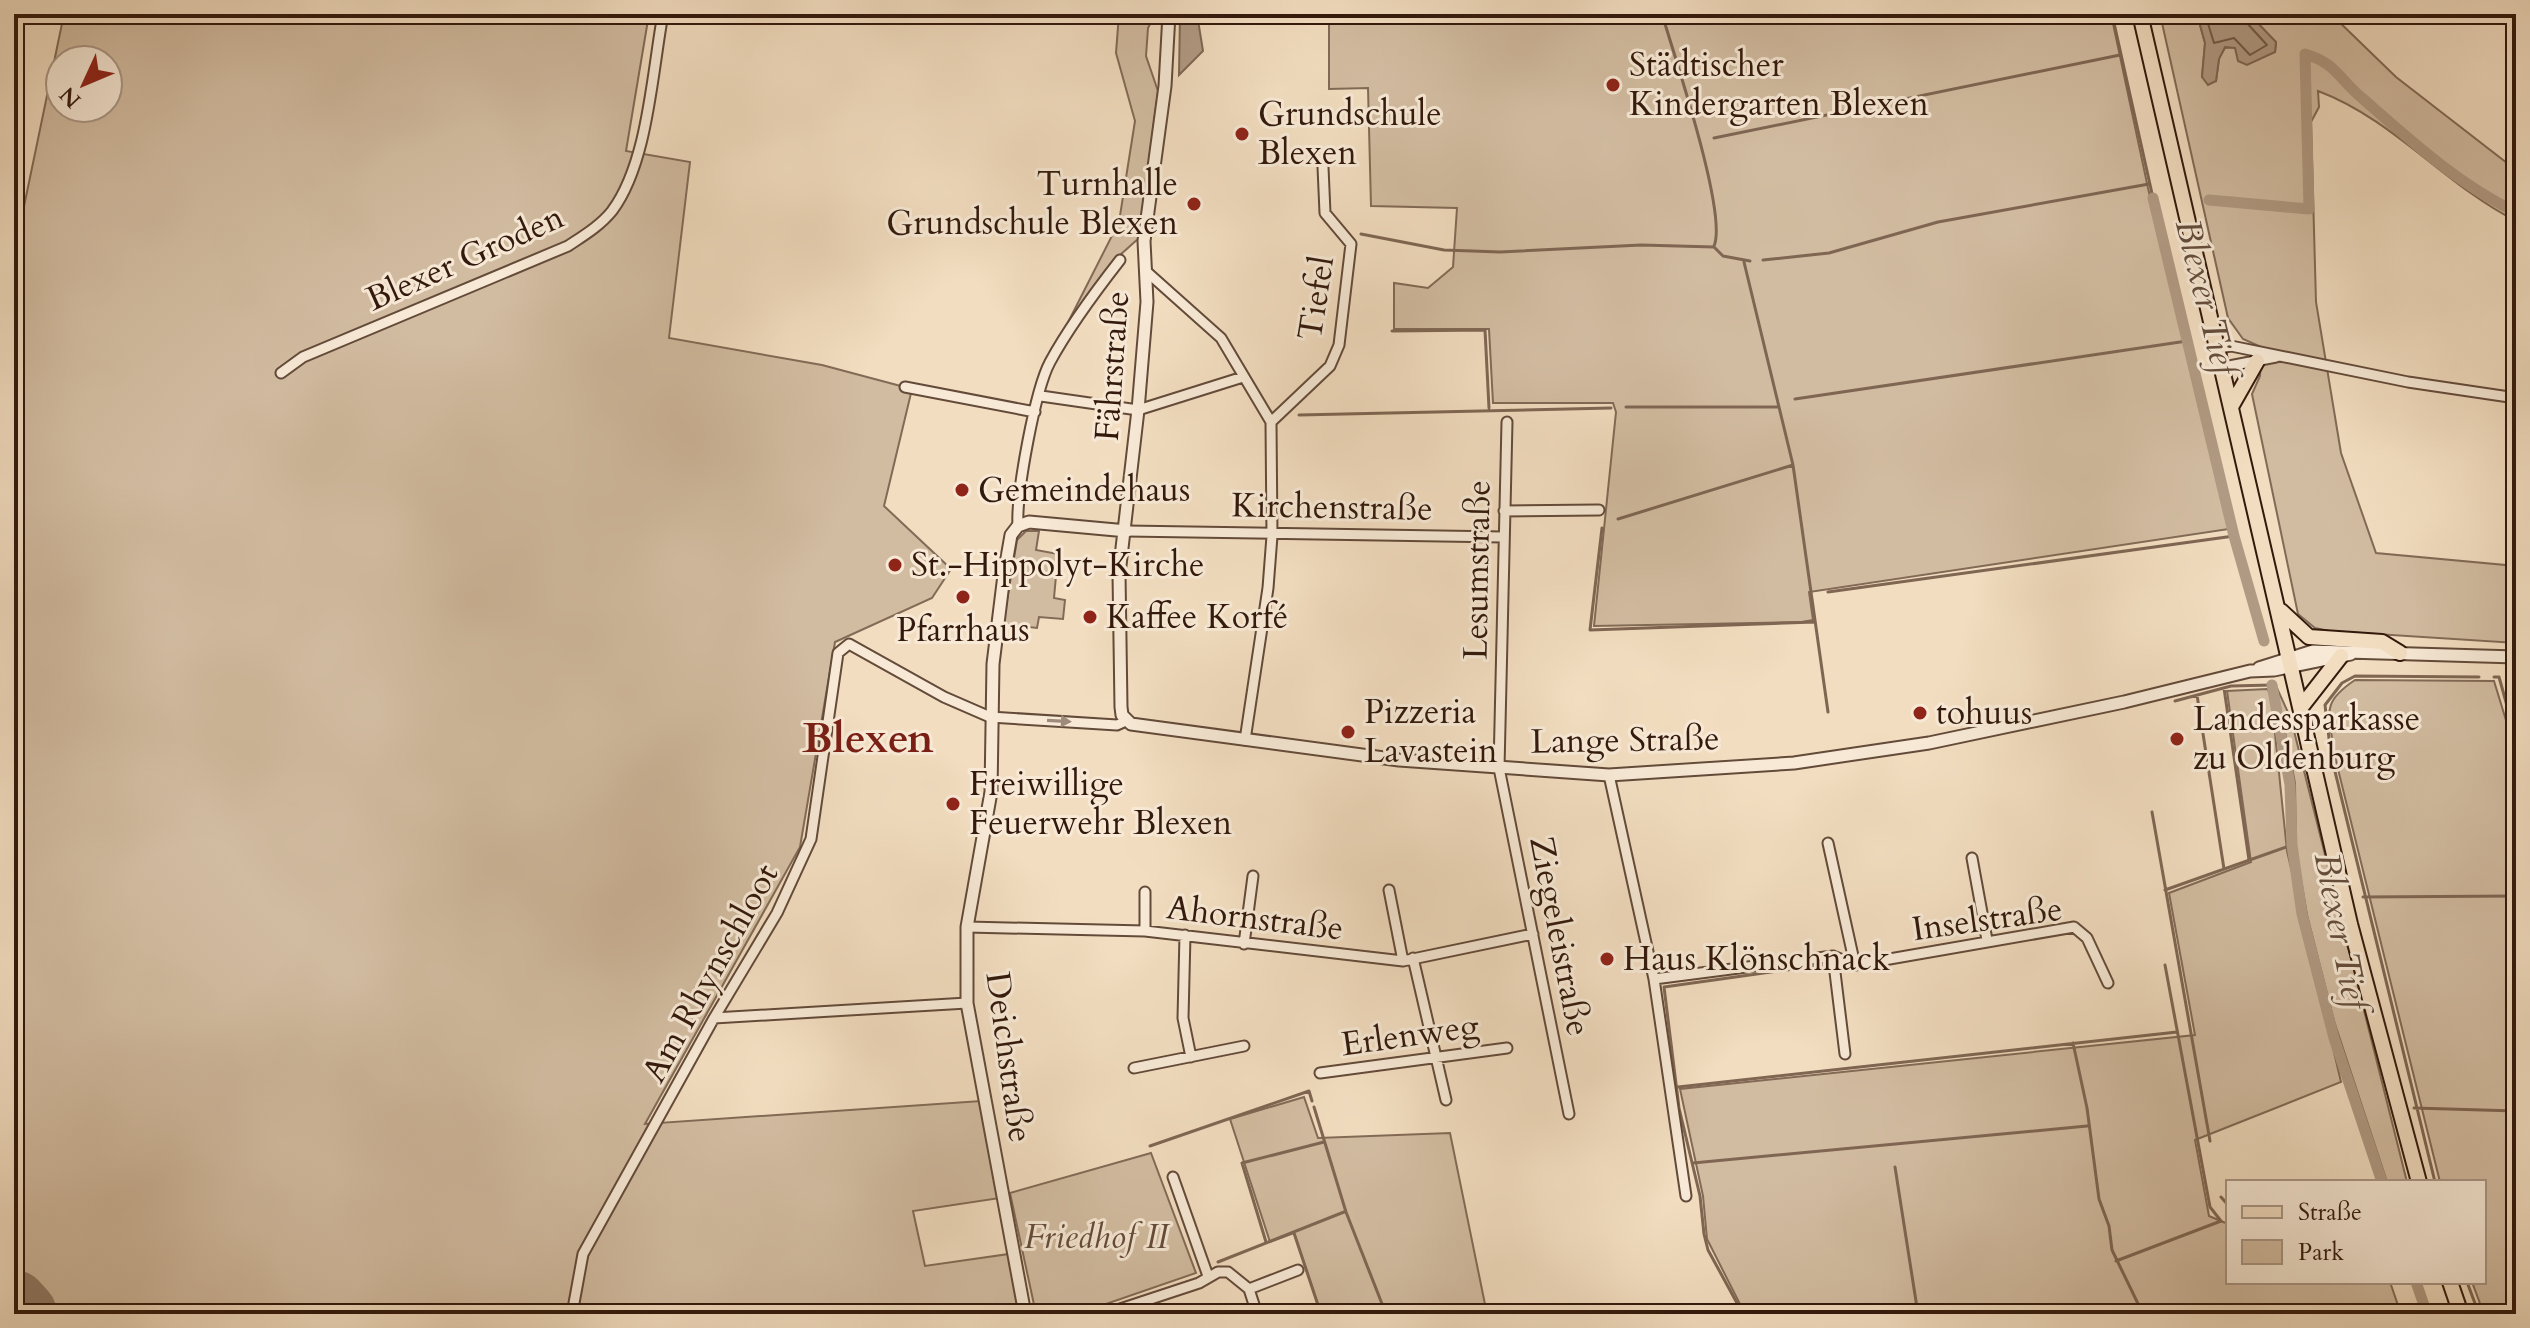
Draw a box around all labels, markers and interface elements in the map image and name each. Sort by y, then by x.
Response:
place label: Städtischer Kindergarten Blexen [1629,42,1929,127]
north arrow [44,44,124,124]
marker: Städtischer Kindergarten Blexen [1604,76,1622,94]
text: N [53,80,88,114]
place label: Grundschule Blexen [1258,91,1442,176]
marker: Grundschule Blexen [1233,125,1251,143]
place label: Turnhalle Grundschule Blexen [886,161,1178,246]
street label: Blexer Groden [359,194,571,322]
marker: Turnhalle Grundschule Blexen [1185,195,1203,213]
water label: Blexer Tief [2163,214,2251,387]
street label: Tiefel [1287,252,1345,343]
street label: Fährstraße [1084,289,1140,443]
place label: Gemeindehaus [978,467,1190,513]
street label: Lesumstraße [1452,480,1502,660]
marker: Gemeindehaus [953,481,971,499]
street label: Kirchenstraße [1231,482,1433,532]
place label: St.-Hippolyt-Kirche [911,542,1205,588]
marker: St.-Hippolyt-Kirche [886,556,904,574]
marker: Pfarrhaus [954,588,972,606]
place label: Kaffee Korfé [1106,594,1288,640]
place label: Pfarrhaus [896,607,1030,653]
marker: Kaffee Korfé [1081,608,1099,626]
place label: Pizzeria Lavastein [1364,689,1498,774]
place label: tohuus [1936,690,2032,736]
place label: Landessparkasse zu Oldenburg [2193,696,2420,781]
marker: tohuus [1911,704,1929,722]
district label: Blexen [802,710,934,767]
one-way arrow [1046,715,1071,728]
street label: Lange Straße [1530,715,1720,765]
marker: Pizzeria Lavastein [1339,723,1357,741]
marker: Landessparkasse zu Oldenburg [2168,730,2186,748]
place label: Freiwillige Feuerwehr Blexen [969,761,1232,846]
marker: Freiwillige Feuerwehr Blexen [944,795,962,813]
street label: Ziegeleistraße [1518,832,1602,1040]
water label: Blexer Tief [2302,848,2382,1021]
street label: Am Rhynschloot [631,855,789,1091]
street label: Ahornstraße [1164,884,1346,952]
street label: Inselstraße [1909,886,2065,952]
place label: Haus Klönschnack [1623,936,1891,982]
marker: Haus Klönschnack [1598,950,1616,968]
street label: Deichstraße [974,969,1044,1145]
street label: Erlenweg [1338,1003,1482,1067]
legend [2226,1180,2486,1284]
text: Straße [2298,1196,2362,1229]
park label: Friedhof II [1024,1214,1171,1260]
text: Park [2298,1236,2344,1269]

